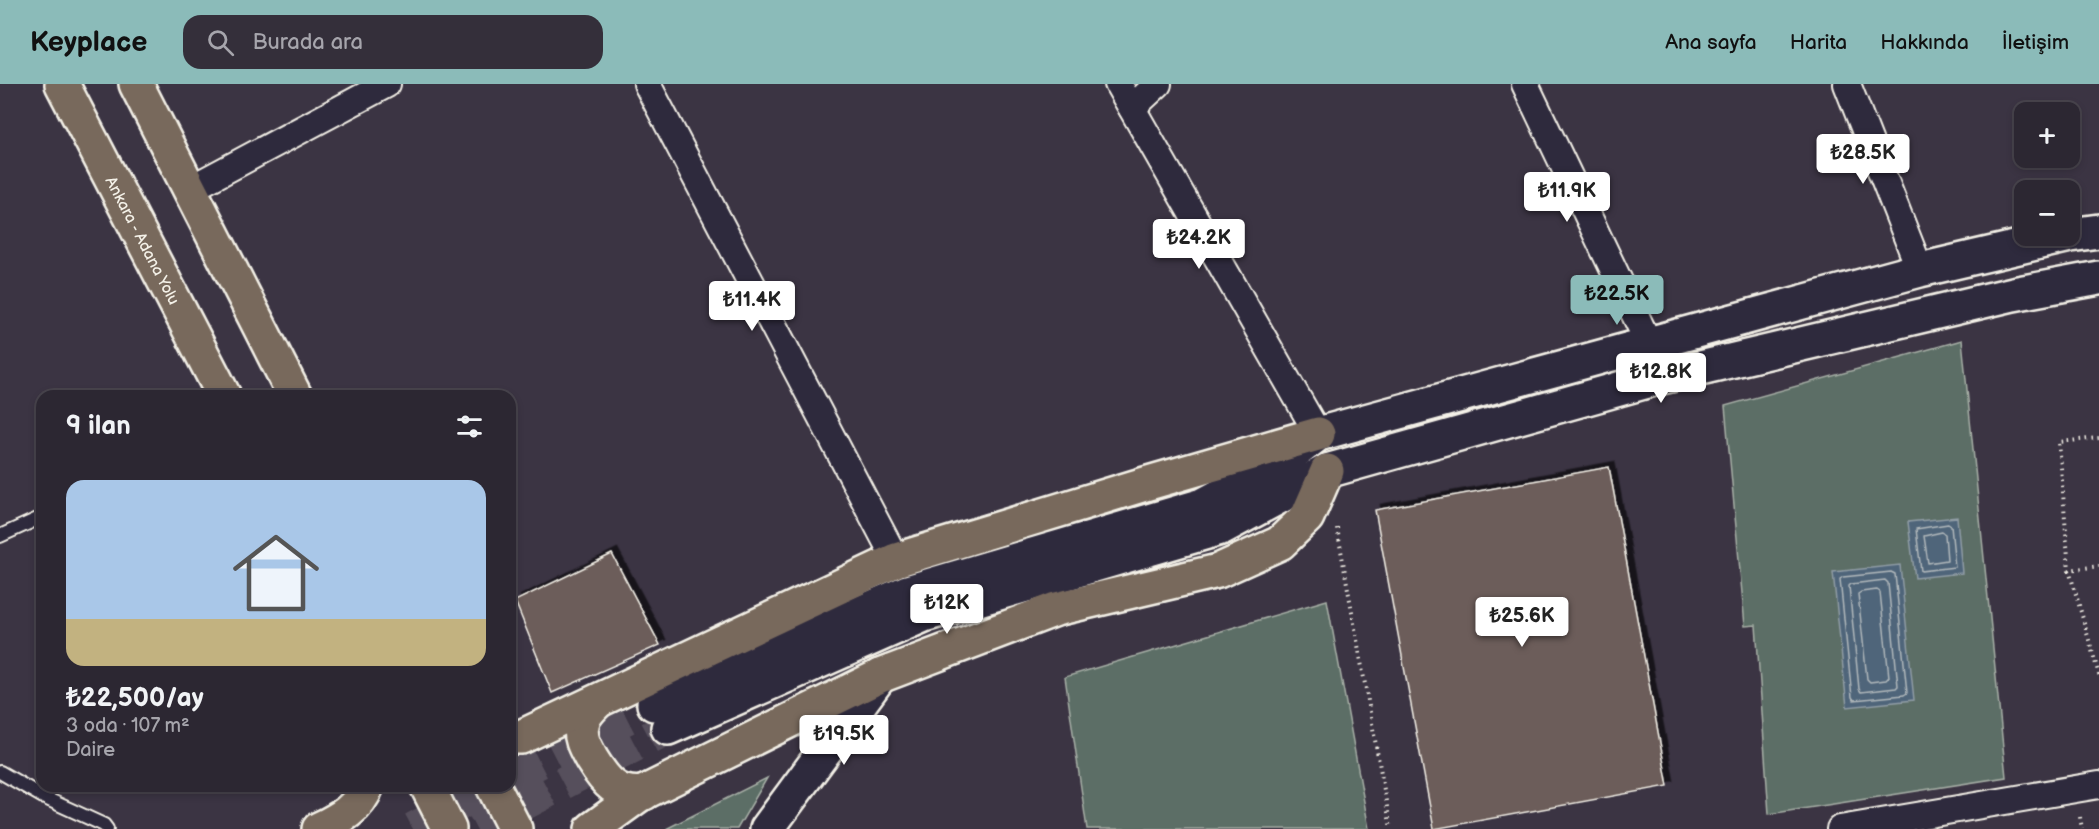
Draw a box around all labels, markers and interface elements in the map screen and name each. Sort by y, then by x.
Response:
search box [183,15,603,69]
text: Keyplace [30,26,147,59]
icon: search [204,26,237,59]
text: Burada ara [252,29,363,56]
text: Ana sayfa [1665,30,1757,55]
text: Harita [1790,30,1847,55]
text: Hakkında [1880,30,1969,55]
text: İletişim [2002,30,2069,55]
map controls [2014,102,2080,246]
button: + [2014,102,2080,168]
pin: ₺28.5K [1814,134,1912,185]
text: ₺28.5K [1831,141,1895,165]
pin: ₺11.9K [1518,172,1616,223]
street label: Ankara - Adana Yolu [101,174,183,308]
text: ₺11.9K [1538,179,1596,203]
button: − [2014,180,2080,246]
pin: ₺24.2K [1150,219,1248,270]
text: ₺24.2K [1167,226,1231,250]
pin: ₺22.5K [1568,275,1666,326]
pin: ₺11.4K [703,281,801,332]
text: ₺22.5K [1585,282,1649,306]
text: ₺11.4K [723,288,781,312]
pin: ₺12.8K [1612,353,1710,404]
text: ₺12.8K [1630,360,1692,384]
icon: filters [453,410,486,443]
text: 9 ilan [66,411,131,442]
icon: home [222,519,330,627]
pin: ₺12K [911,584,983,635]
text: ₺12K [924,591,970,615]
pin: ₺25.6K [1473,597,1571,648]
text: ₺25.6K [1489,604,1555,628]
text: ₺22,500/ay [66,683,204,714]
text: 3 oda · 107 m² [66,714,190,738]
pin: ₺19.5K [795,715,893,766]
text: ₺19.5K [813,722,875,746]
text: Daire [66,738,115,762]

